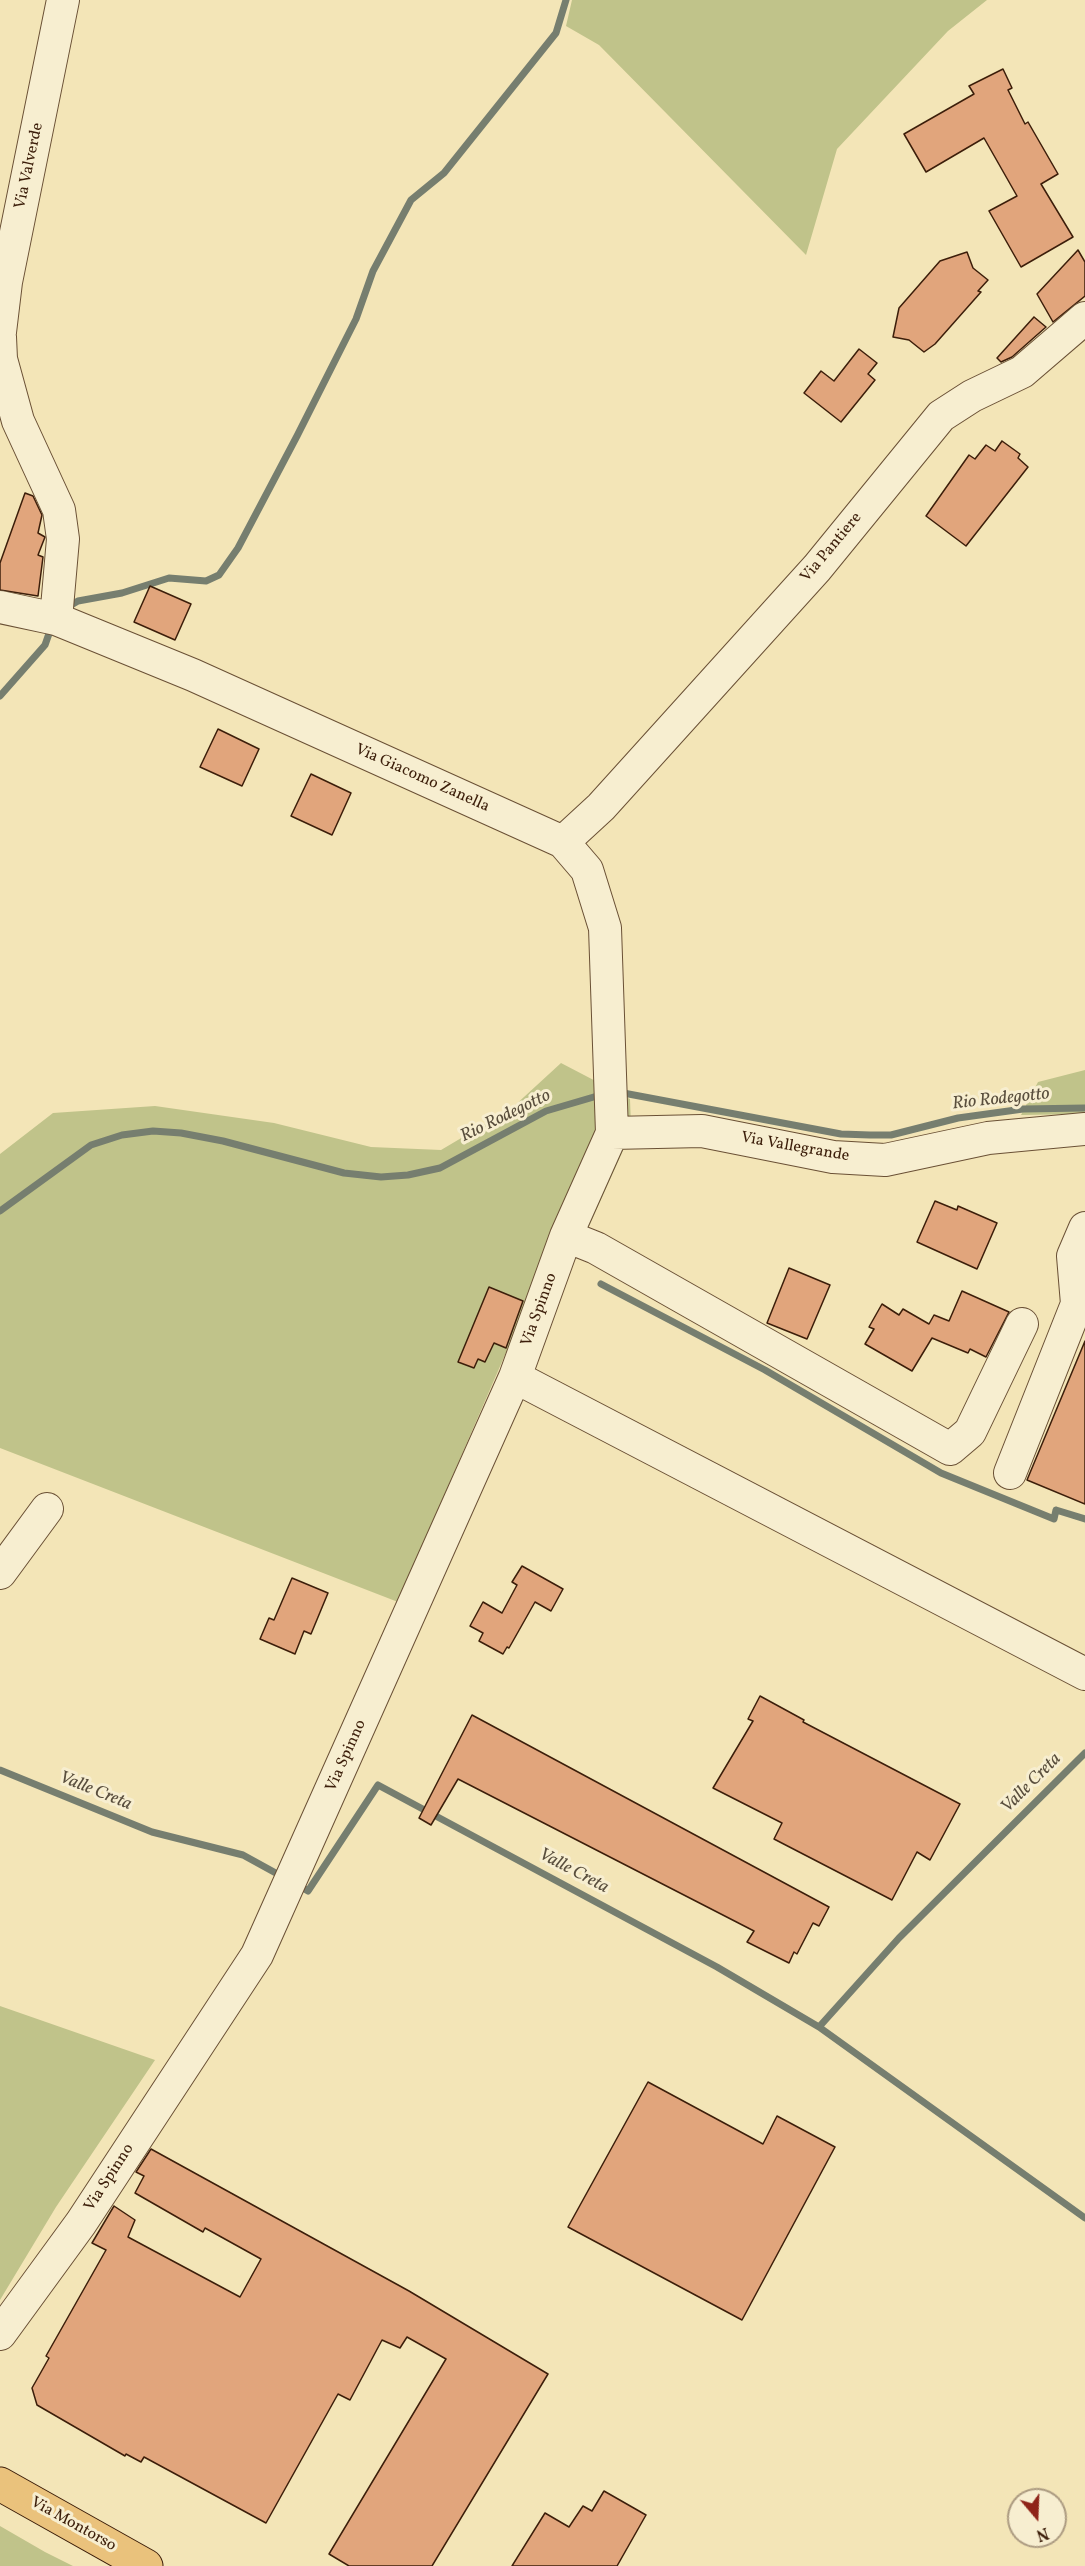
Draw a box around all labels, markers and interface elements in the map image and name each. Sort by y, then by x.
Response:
street label: Via Valverde [11,121,49,211]
street label: Via Pantiere [797,509,867,587]
street label: Via Giacomo Zanella [352,741,492,817]
water label: Rio Rodegotto [951,1084,1051,1116]
water label: Rio Rodegotto [457,1086,555,1148]
street label: Via Vallegrande [739,1129,851,1167]
street label: Via Spinno [518,1271,562,1349]
street label: Via Spinno [323,1717,371,1795]
water label: Valle Creta [997,1749,1067,1819]
water label: Valle Creta [56,1768,134,1816]
water label: Valle Creta [534,1845,612,1899]
street label: Via Spinno [81,2141,139,2215]
north arrow [1007,2488,1067,2548]
street label: Via Montorso [27,2494,119,2556]
text: N [1033,2521,1051,2545]

